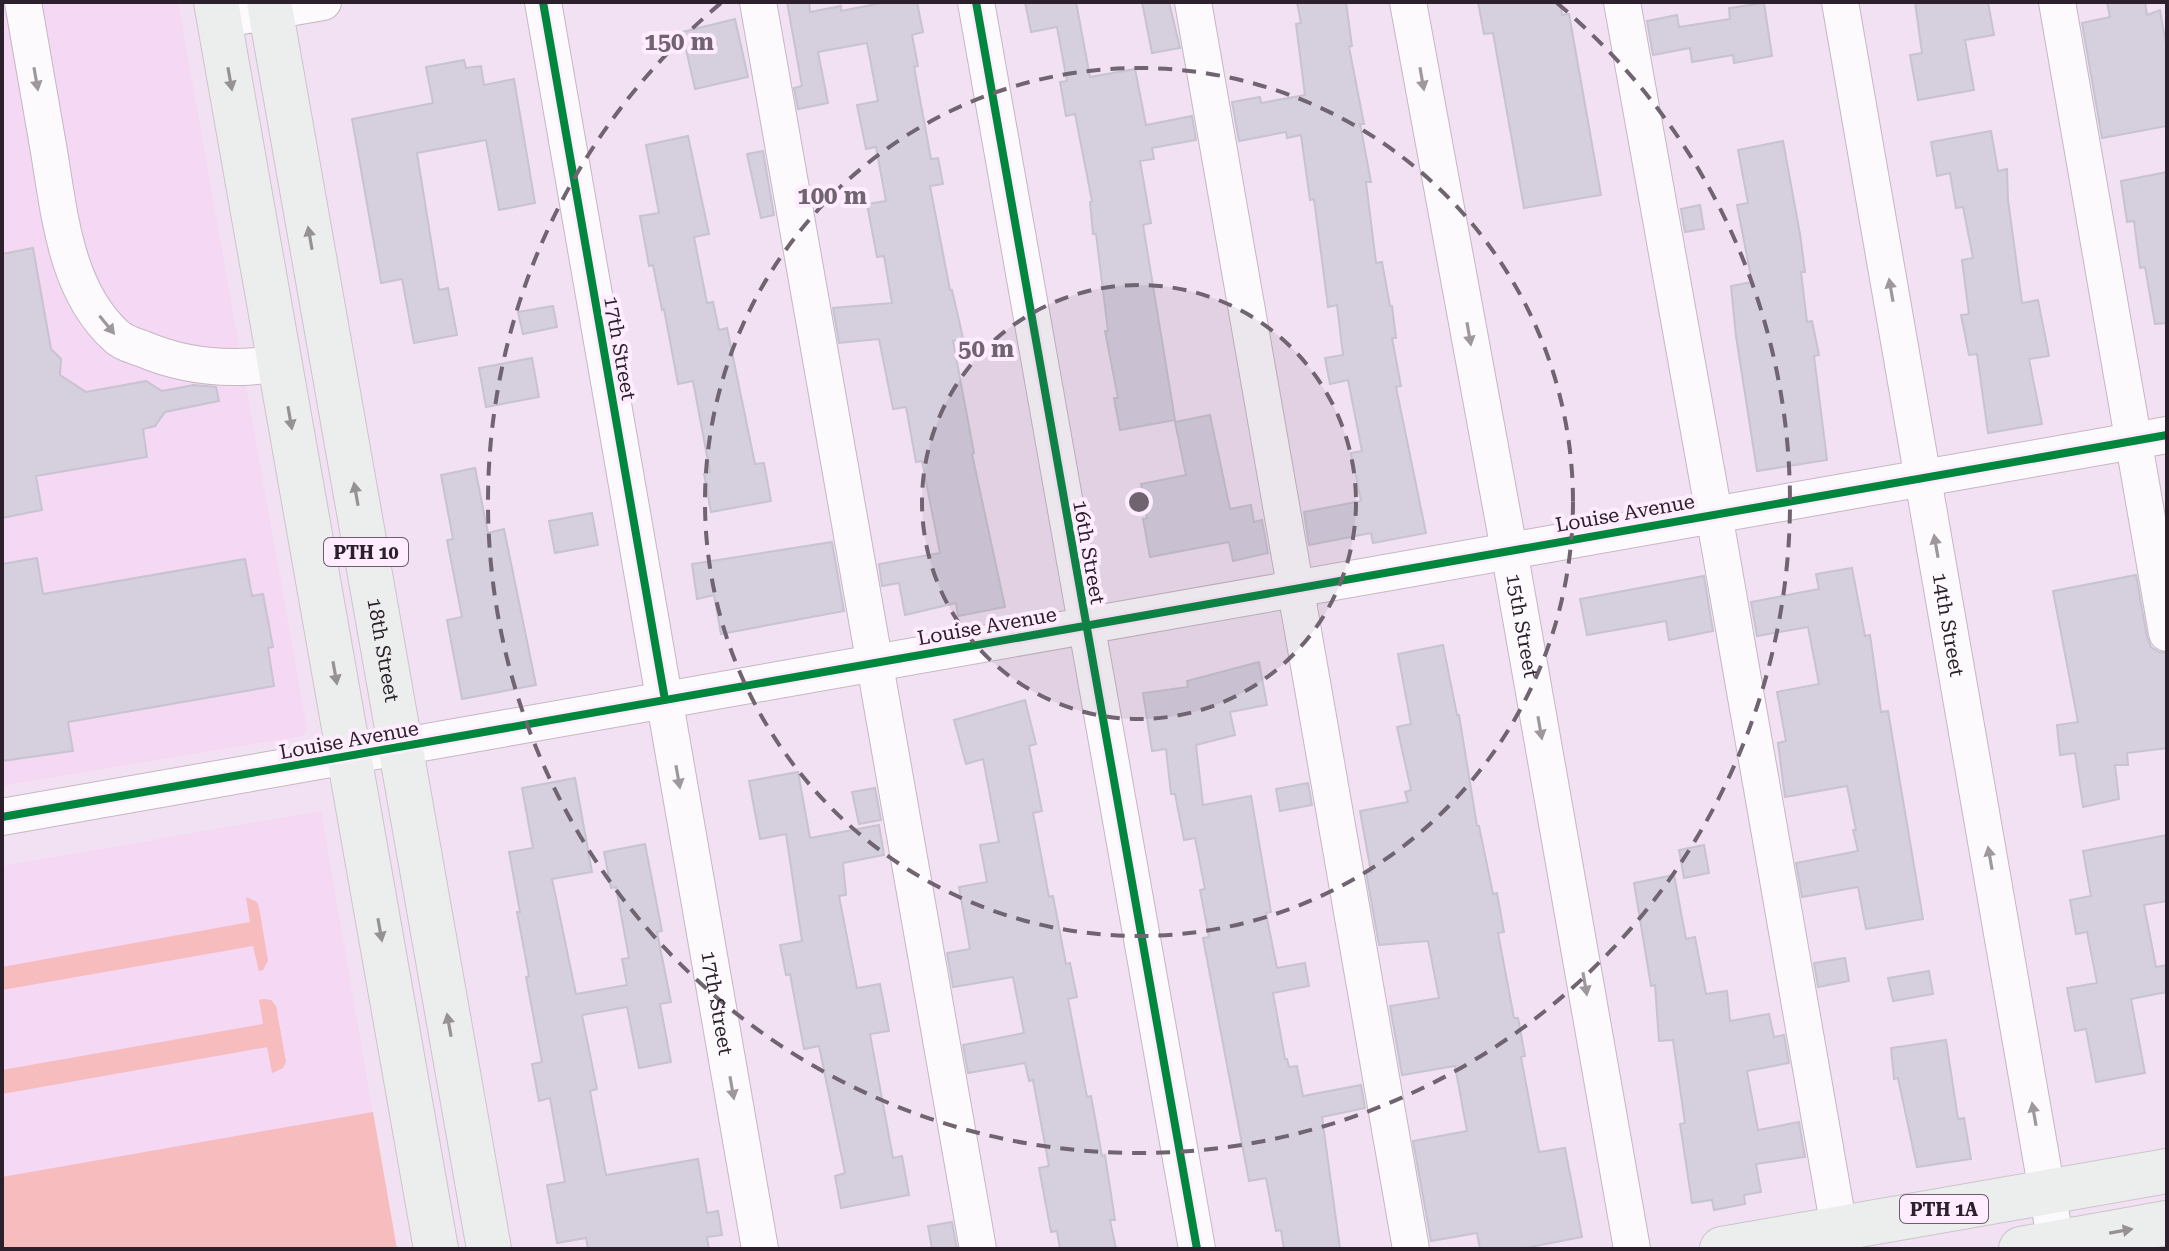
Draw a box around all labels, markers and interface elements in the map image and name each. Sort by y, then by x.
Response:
text: 150 m [644,28,714,56]
one-way arrow [1417,66,1429,91]
one-way arrow [31,67,43,92]
one-way arrow [224,67,236,92]
text: 100 m [797,182,867,210]
one-way arrow [304,225,316,250]
one-way arrow [1884,278,1896,303]
street label: 17th Street [599,294,641,402]
one-way arrow [98,315,115,335]
one-way arrow [1464,322,1476,347]
text: 50 m [958,335,1014,363]
one-way arrow [284,405,296,430]
one-way arrow [349,481,361,506]
centre of rings [1125,488,1153,516]
street label: Louise Avenue [1554,489,1696,537]
street label: 16th Street [1068,498,1110,606]
one-way arrow [1929,534,1941,559]
road number: PTH 10 [324,538,408,566]
street label: 14th Street [1928,571,1969,679]
street label: 15th Street [1501,572,1543,680]
street label: 18th Street [362,596,404,704]
street label: Louise Avenue [916,602,1058,650]
one-way arrow [330,661,342,686]
street label: Louise Avenue [278,716,420,764]
one-way arrow [1535,716,1547,741]
one-way arrow [673,765,685,790]
one-way arrow [1983,845,1995,870]
one-way arrow [374,917,386,942]
street label: 17th Street [696,949,738,1057]
one-way arrow [1580,972,1592,997]
one-way arrow [443,1013,455,1038]
one-way arrow [726,1076,739,1101]
one-way arrow [2028,1101,2040,1126]
road number: PTH 1A [1900,1195,1988,1223]
one-way arrow [2109,1225,2134,1237]

